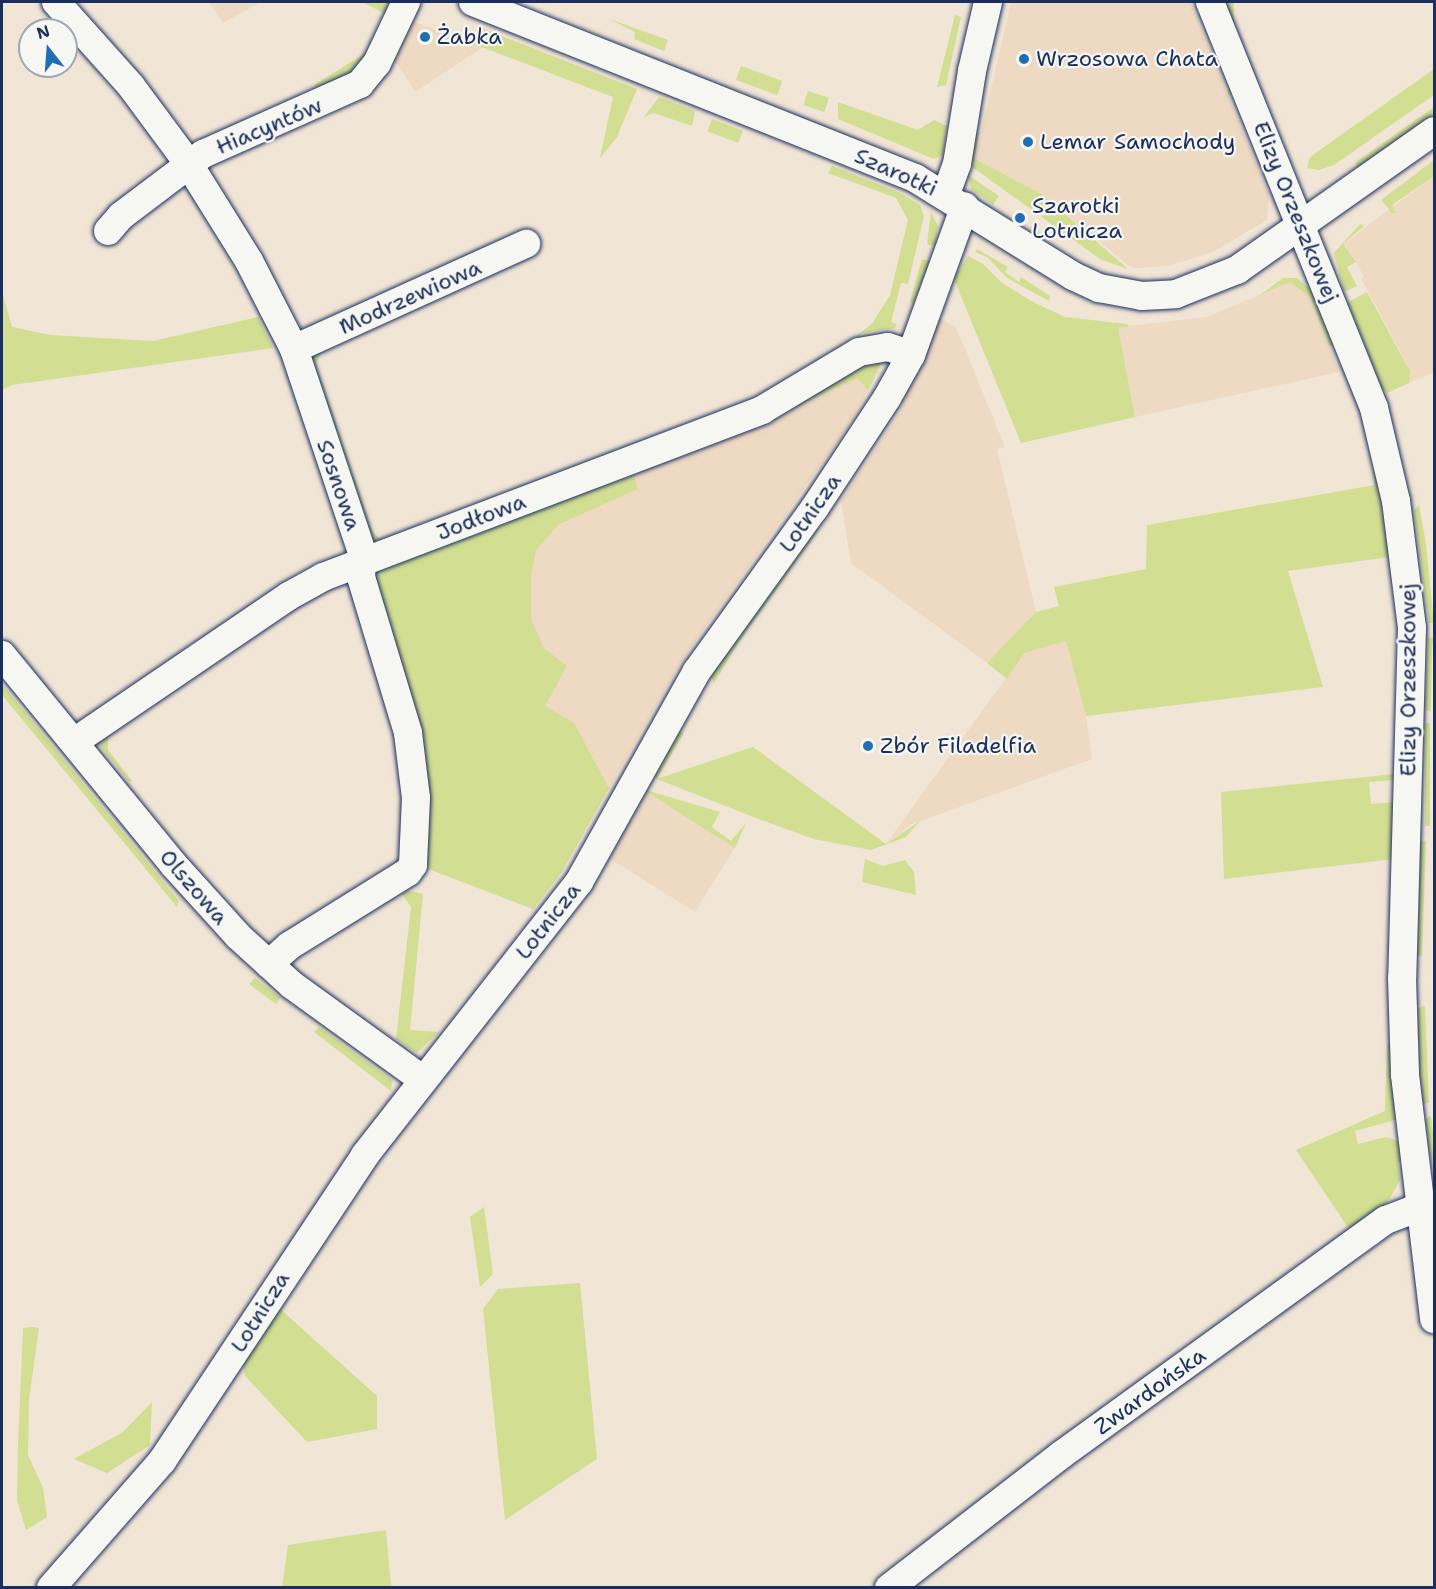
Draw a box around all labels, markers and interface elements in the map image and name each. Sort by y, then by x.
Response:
north arrow [18,18,78,78]
text: N [34,20,52,44]
place label: Żabka [437,24,502,50]
marker: Żabka [418,30,432,44]
place label: Wrzosowa Chata [1036,46,1218,72]
marker: Wrzosowa Chata [1017,52,1031,66]
street label: Hiacyntów [212,92,326,160]
street label: Elizy Orzeszkowej [1248,118,1344,306]
place label: Lemar Samochody [1040,129,1236,155]
marker: Lemar Samochody [1021,135,1035,149]
street label: Szarotki [851,142,941,202]
place label: Szarotki Lotnicza [1032,192,1122,243]
marker: Szarotki Lotnicza [1013,211,1027,225]
street label: Modrzewiowa [335,254,485,340]
street label: Sosnowa [311,436,367,534]
street label: Lotnicza [773,468,847,558]
street label: Jodłowa [433,488,529,546]
street label: Elizy Orzeszkowej [1395,583,1421,777]
place label: Zbór Filadelfia [880,733,1036,759]
marker: Zbór Filadelfia [861,739,875,753]
street label: Olszowa [154,844,234,930]
street label: Lotnicza [510,877,586,965]
street label: Lotnicza [225,1267,295,1357]
street label: Zwardońska [1089,1342,1211,1440]

